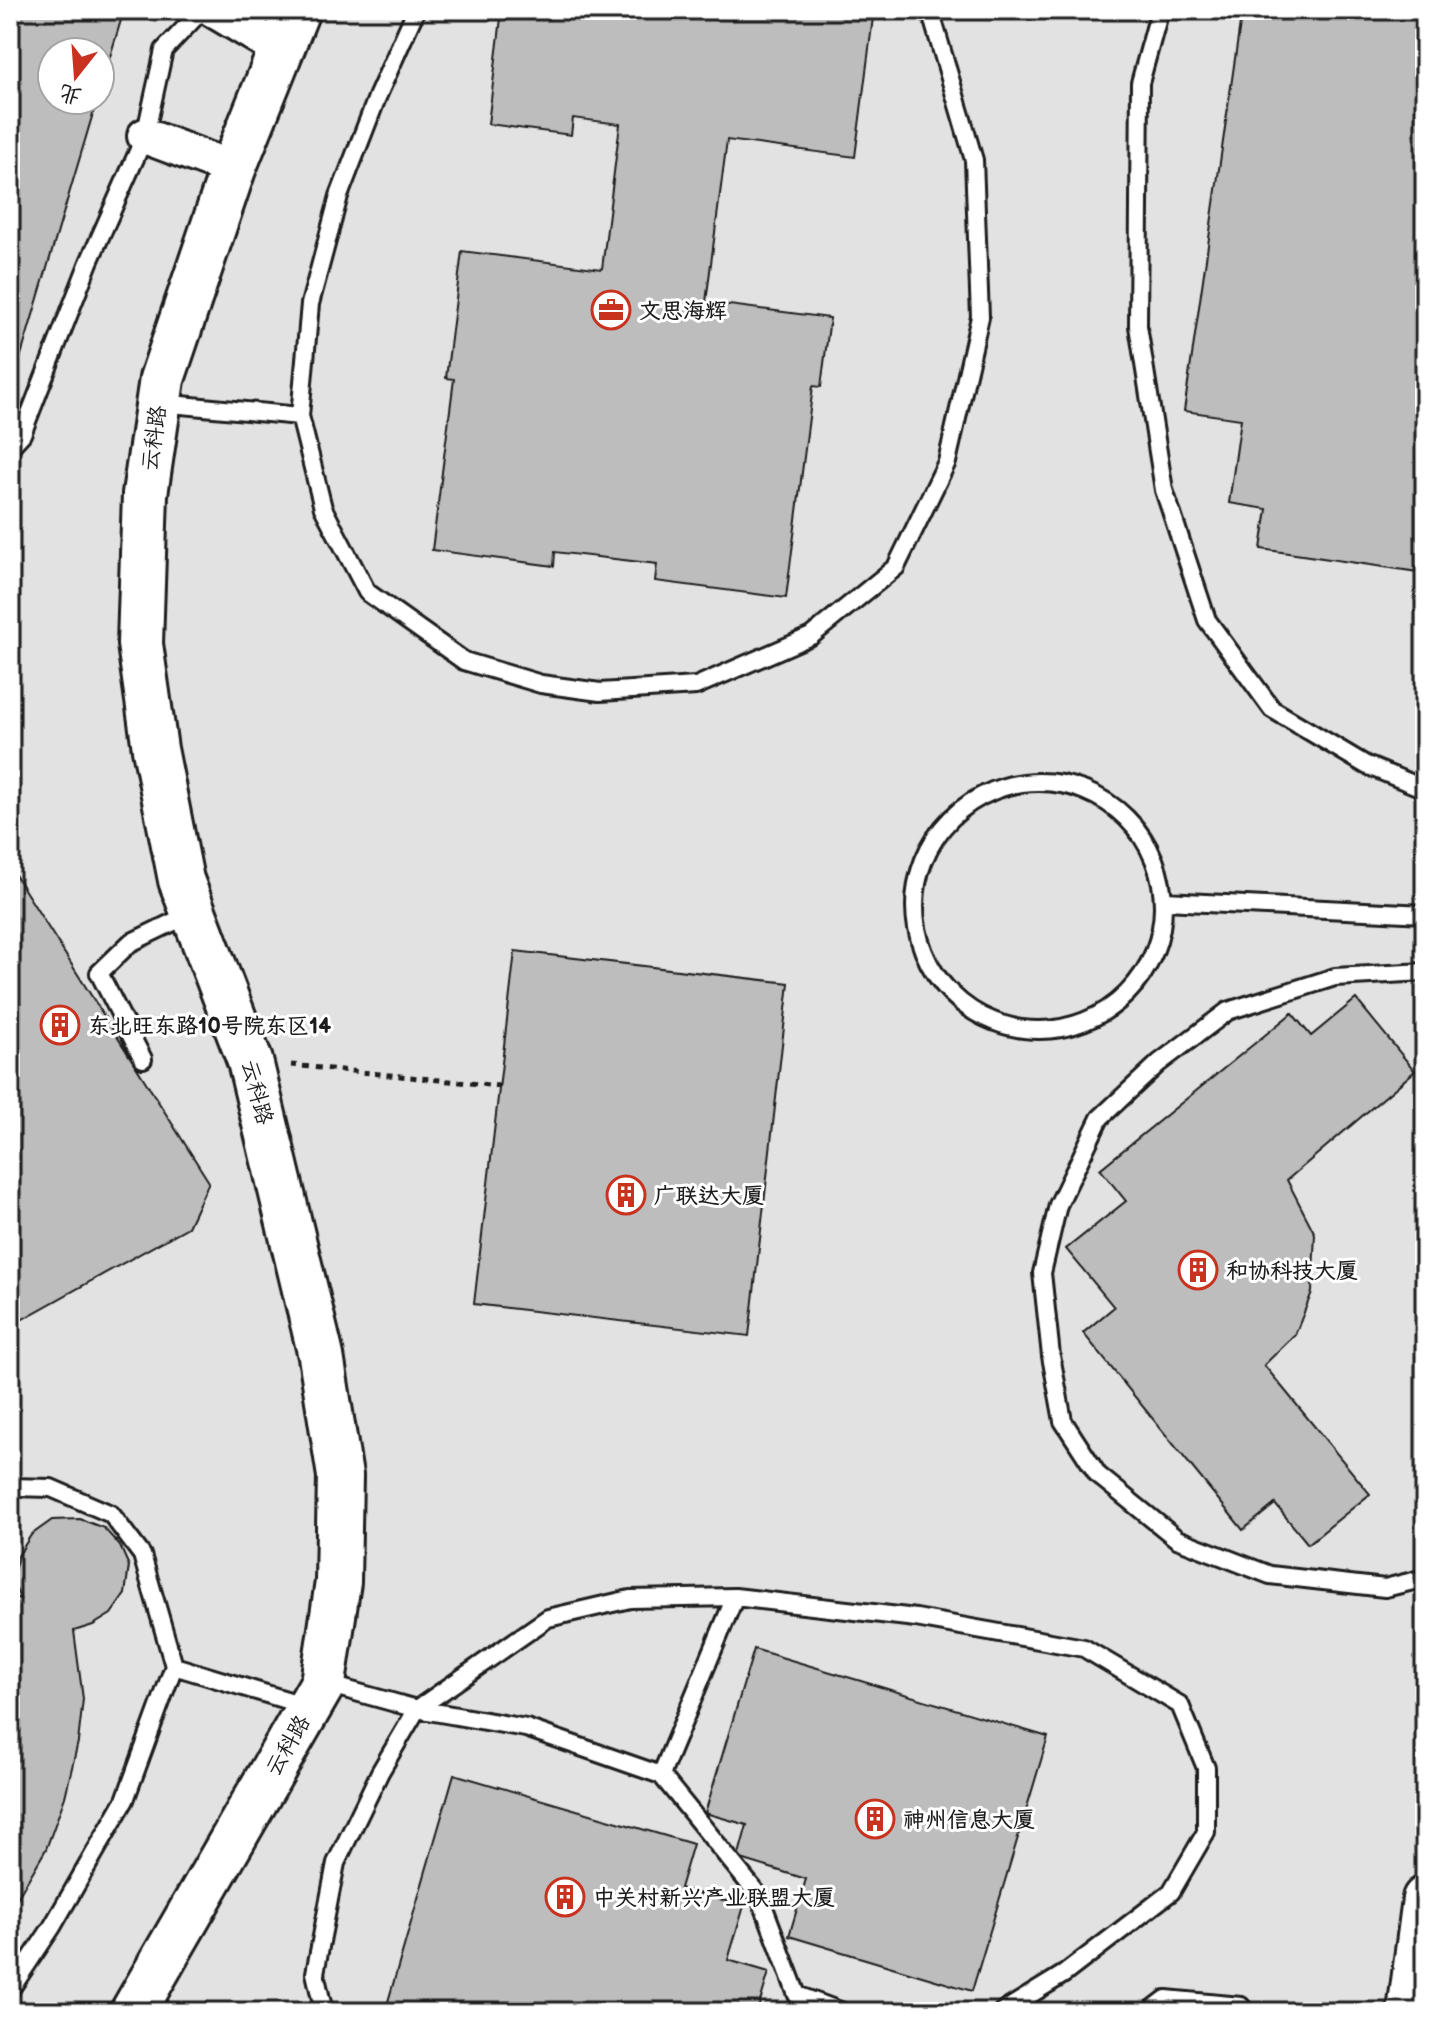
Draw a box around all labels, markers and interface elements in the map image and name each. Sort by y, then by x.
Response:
north arrow [36,36,116,116]
text: 北 [56,78,85,110]
office icon: 文思海辉 [590,289,632,331]
place label: 文思海辉 [639,298,727,325]
street label: 云科路 [137,404,172,473]
building icon: 东北旺东路10号院东区14 [39,1004,81,1046]
place label: 东北旺东路10号院东区14 [88,1013,331,1040]
street label: 云科路 [235,1057,278,1128]
building icon: 广联达大厦 [605,1174,647,1216]
place label: 广联达大厦 [654,1183,764,1210]
building icon: 和协科技大厦 [1177,1249,1219,1291]
place label: 和协科技大厦 [1226,1258,1358,1285]
street label: 云科路 [260,1710,316,1781]
building icon: 神州信息大厦 [854,1798,896,1840]
place label: 神州信息大厦 [903,1807,1035,1834]
building icon: 中关村新兴产业联盟大厦 [544,1876,586,1918]
place label: 中关村新兴产业联盟大厦 [593,1885,835,1912]

